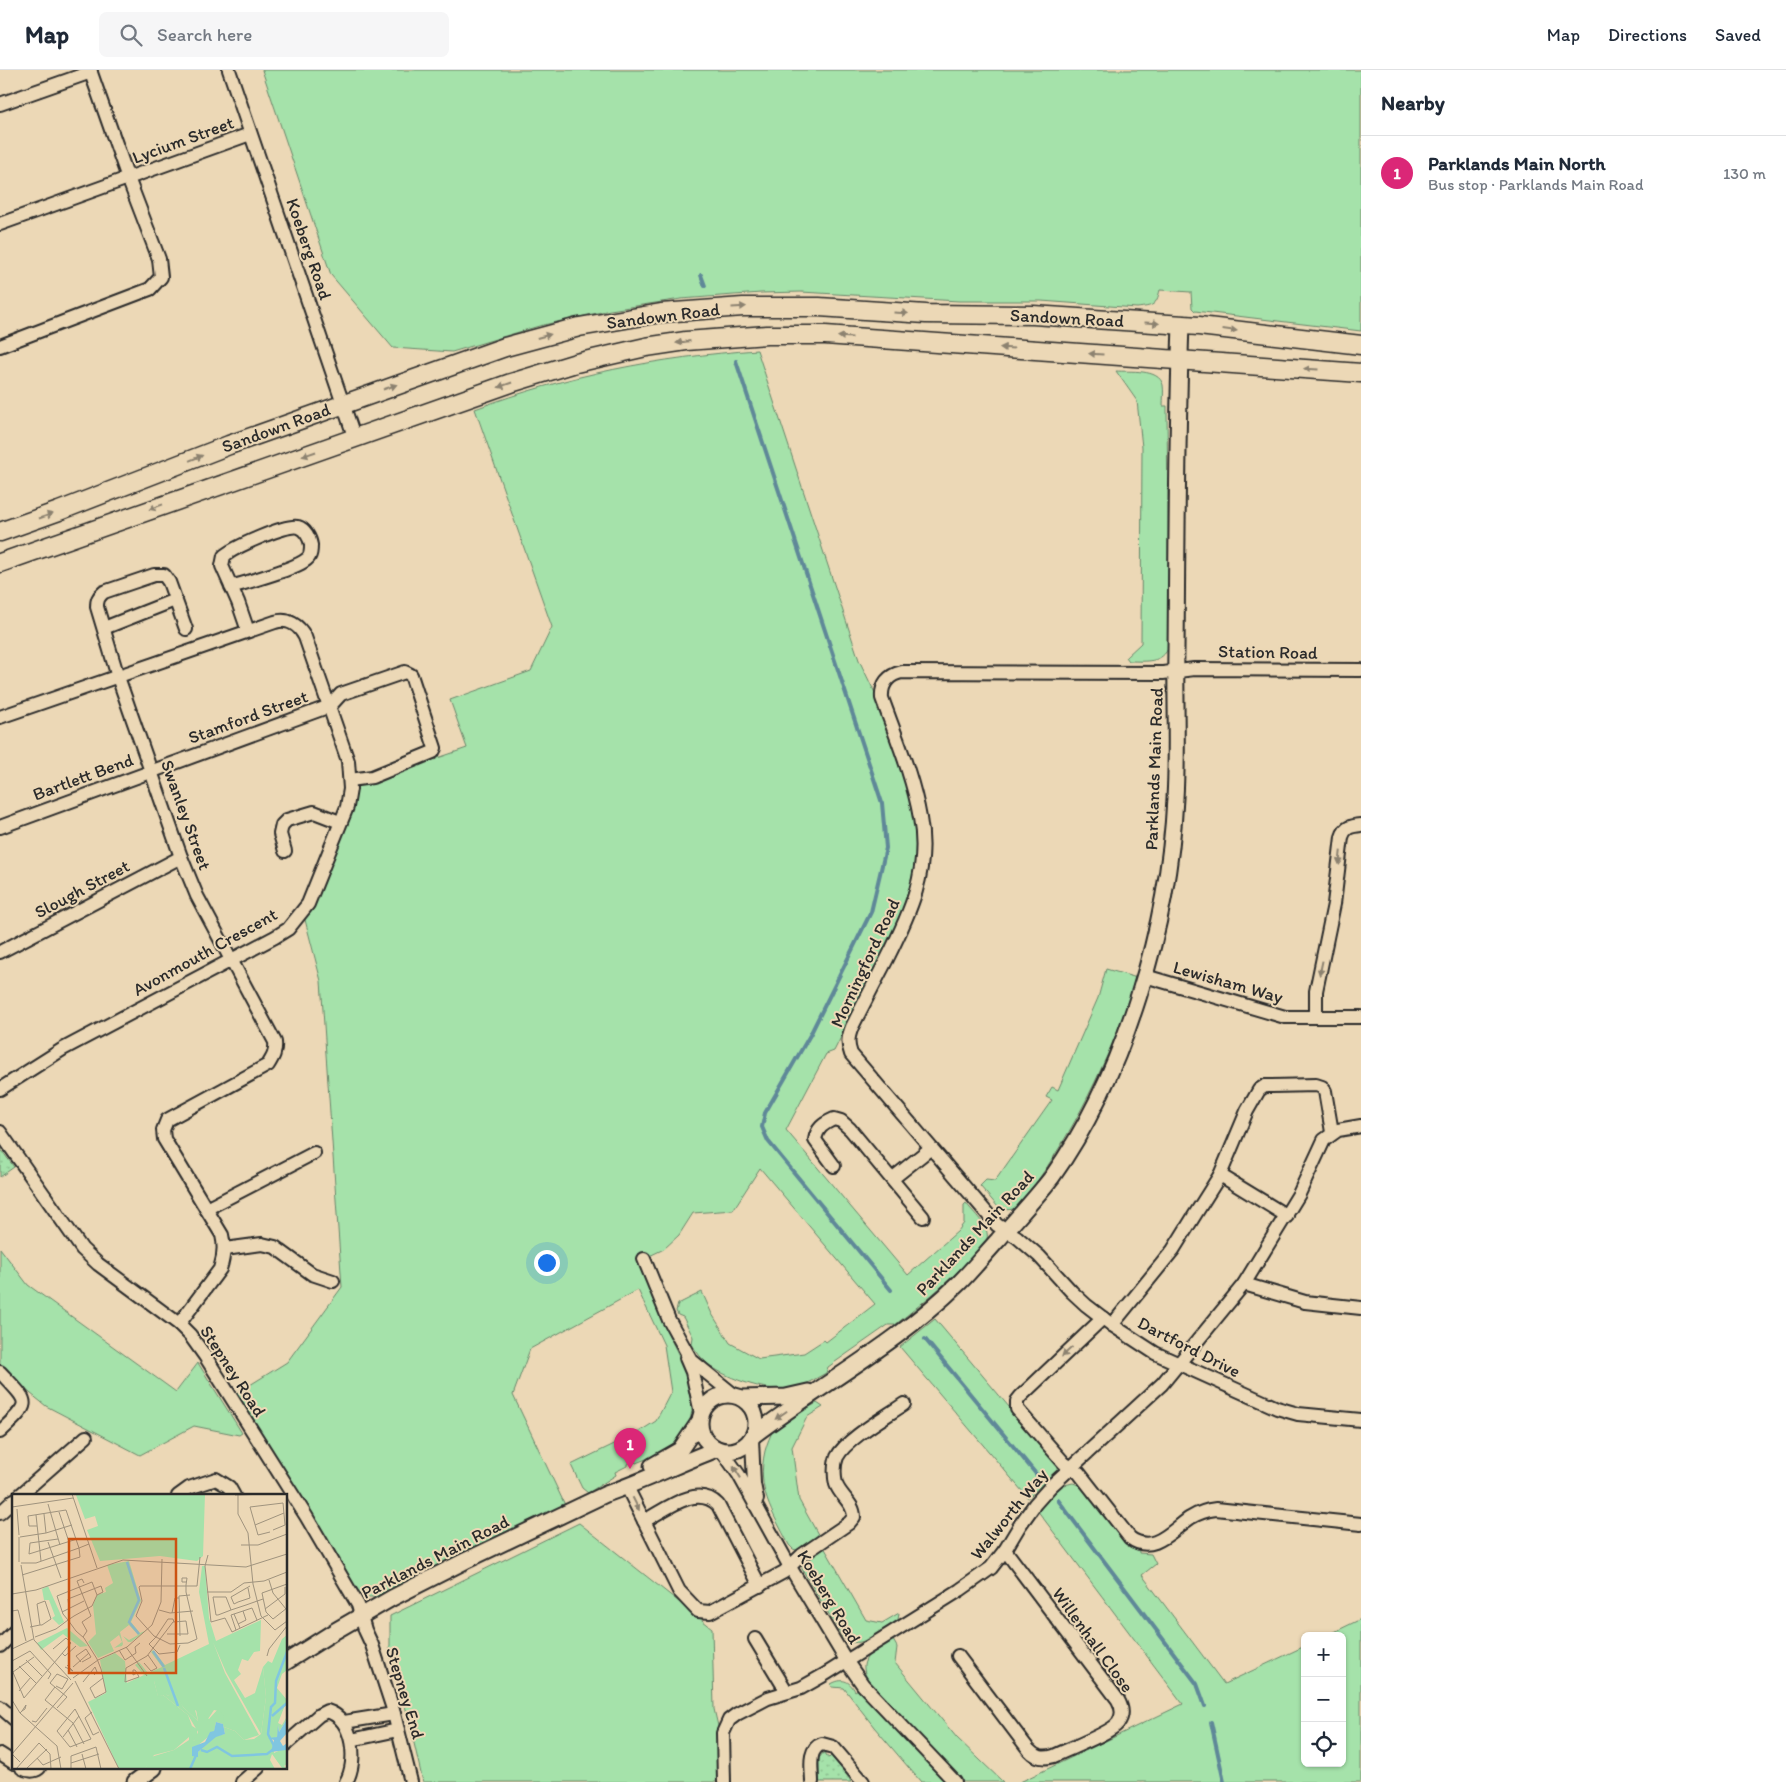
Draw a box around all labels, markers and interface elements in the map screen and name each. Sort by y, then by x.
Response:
search box [99,12,449,57]
text: Map [25,20,69,49]
icon: search [117,21,145,49]
text: Search here [157,23,252,46]
text: Map [1547,24,1580,46]
text: Directions [1608,24,1687,46]
text: Saved [1715,24,1761,46]
text: Nearby [1381,90,1445,115]
street label: Lycium Street [129,111,237,169]
text: Parklands Main North [1428,152,1606,175]
text: 1 [1393,164,1401,183]
text: 130 m [1723,164,1766,183]
text: Bus stop · Parklands Main Road [1428,175,1643,194]
street label: Koeberg Road [281,195,337,303]
street label: Sandown Road [605,298,721,334]
one-way arrow [731,303,747,311]
street label: Sandown Road [1010,304,1125,332]
one-way arrow [894,309,910,317]
one-way arrow [1144,319,1160,327]
one-way arrow [1222,326,1238,334]
one-way arrow [537,332,552,340]
one-way arrow [836,332,852,340]
one-way arrow [674,338,690,346]
one-way arrow [998,344,1014,352]
one-way arrow [1088,350,1104,358]
one-way arrow [1303,364,1319,372]
one-way arrow [498,382,513,389]
one-way arrow [383,383,398,391]
street label: Sandown Road [219,398,334,458]
one-way arrow [301,450,316,458]
one-way arrow [189,453,203,461]
one-way arrow [148,504,163,512]
one-way arrow [39,512,54,520]
street label: Station Road [1218,640,1318,664]
street label: Stamford Street [185,685,311,749]
street label: Parklands Main Road [1140,687,1168,851]
street label: Bartlett Bend [30,748,137,805]
street label: Swanley Street [156,757,216,873]
one-way arrow [1336,850,1344,866]
street label: Slough Street [31,855,134,923]
street label: Morningford Road [826,895,905,1031]
street label: Avonmouth Crescent [129,903,281,1001]
street label: Lewisham Way [1171,956,1286,1008]
one-way arrow [1317,961,1325,976]
street label: Parklands Main Road [911,1166,1039,1300]
your location [534,1250,560,1276]
street label: Dartford Drive [1134,1312,1244,1382]
street label: Stepney Road [195,1321,271,1421]
one-way arrow [1062,1346,1074,1358]
one-way arrow [774,1410,788,1420]
pin: 1 [614,1428,646,1469]
street label: Walworth Way [966,1464,1053,1564]
one-way arrow [732,1465,741,1479]
inset map [12,1494,288,1770]
one-way arrow [632,1497,640,1511]
street label: Parklands Main Road [357,1510,513,1604]
street label: Koeberg Road [792,1546,866,1648]
street label: Willenhall Close [1047,1583,1139,1697]
map controls [1301,1632,1346,1767]
button: + [1301,1632,1346,1677]
street label: Stepney End [381,1644,429,1742]
button: − [1301,1677,1346,1722]
button: locate [1301,1722,1346,1767]

